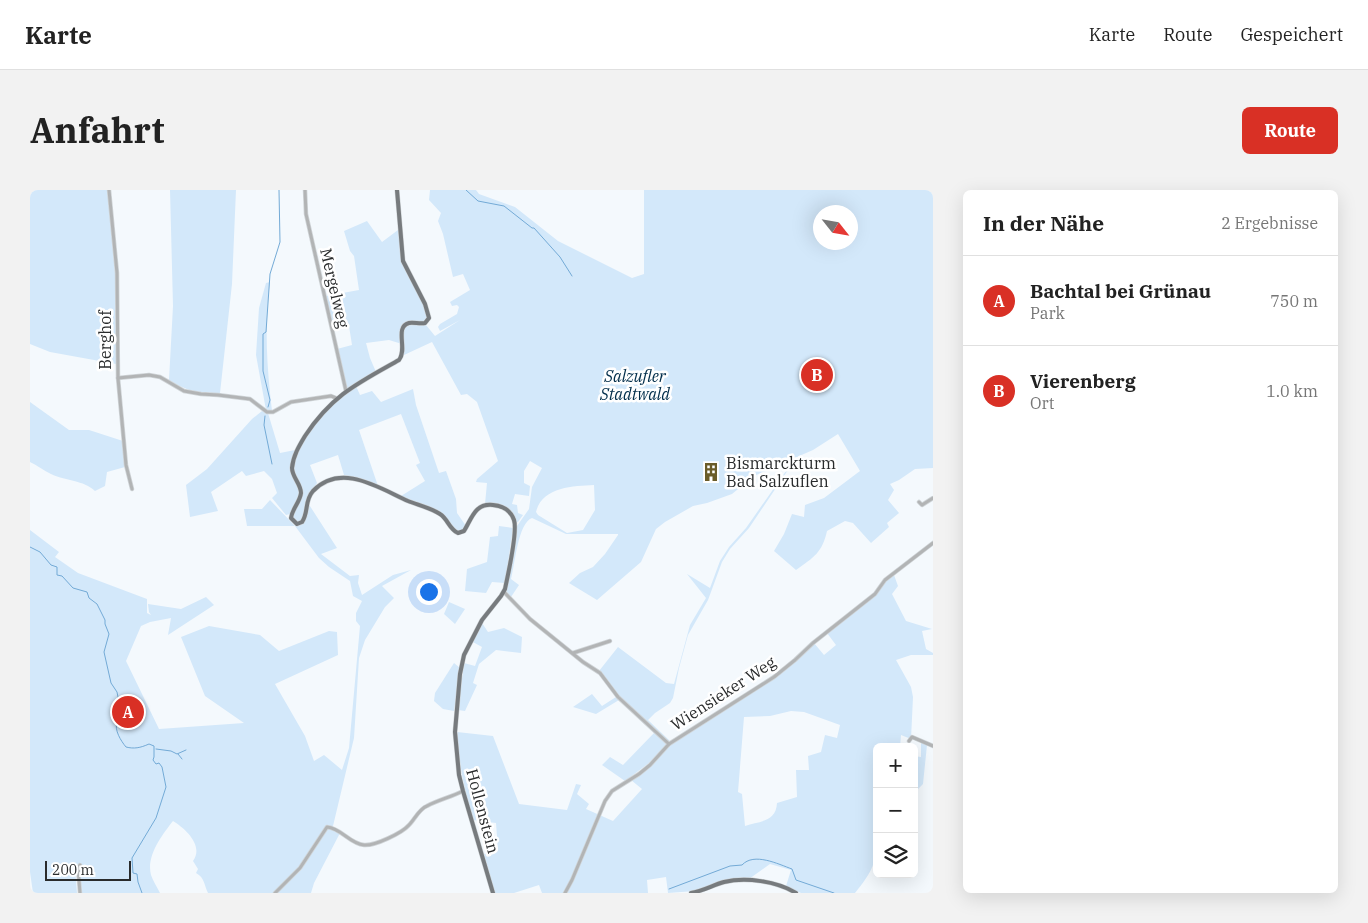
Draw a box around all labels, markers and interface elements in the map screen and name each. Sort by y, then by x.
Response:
text: Karte [25,19,92,51]
text: Karte [1089,23,1135,46]
text: Route [1163,23,1212,46]
text: Gespeichert [1240,23,1343,46]
text: Anfahrt [30,107,164,153]
button: Route [1242,107,1338,154]
north arrow [813,205,858,250]
text: In der Nähe [983,209,1104,237]
text: 2 Ergebnisse [1221,213,1318,233]
street label: Mergelweg [316,246,354,330]
text: Bachtal bei Grünau [1030,279,1211,303]
text: A [993,291,1005,311]
text: 750 m [1270,291,1318,311]
text: Park [1030,303,1065,323]
street label: Berghof [95,309,115,370]
pin: B [801,356,833,394]
park label: Salzufler Stadtwald [599,366,670,404]
text: Vierenberg [1030,369,1136,393]
text: B [993,381,1005,401]
text: 1.0 km [1266,381,1318,401]
text: Ort [1030,393,1054,413]
place label: Bismarckturm Bad Salzuflen [726,453,836,491]
building icon: Bismarckturm Bad Salzuflen [700,461,722,483]
your location [416,579,442,605]
street label: Wiensieker Weg [667,651,779,734]
pin: A [112,693,144,731]
map controls [873,743,918,878]
button: + [873,743,918,788]
street label: Hollenstein [462,766,504,856]
button: − [873,788,918,833]
button: layers [873,833,918,878]
scale bar [45,858,131,881]
text: 200 m [52,861,94,879]

